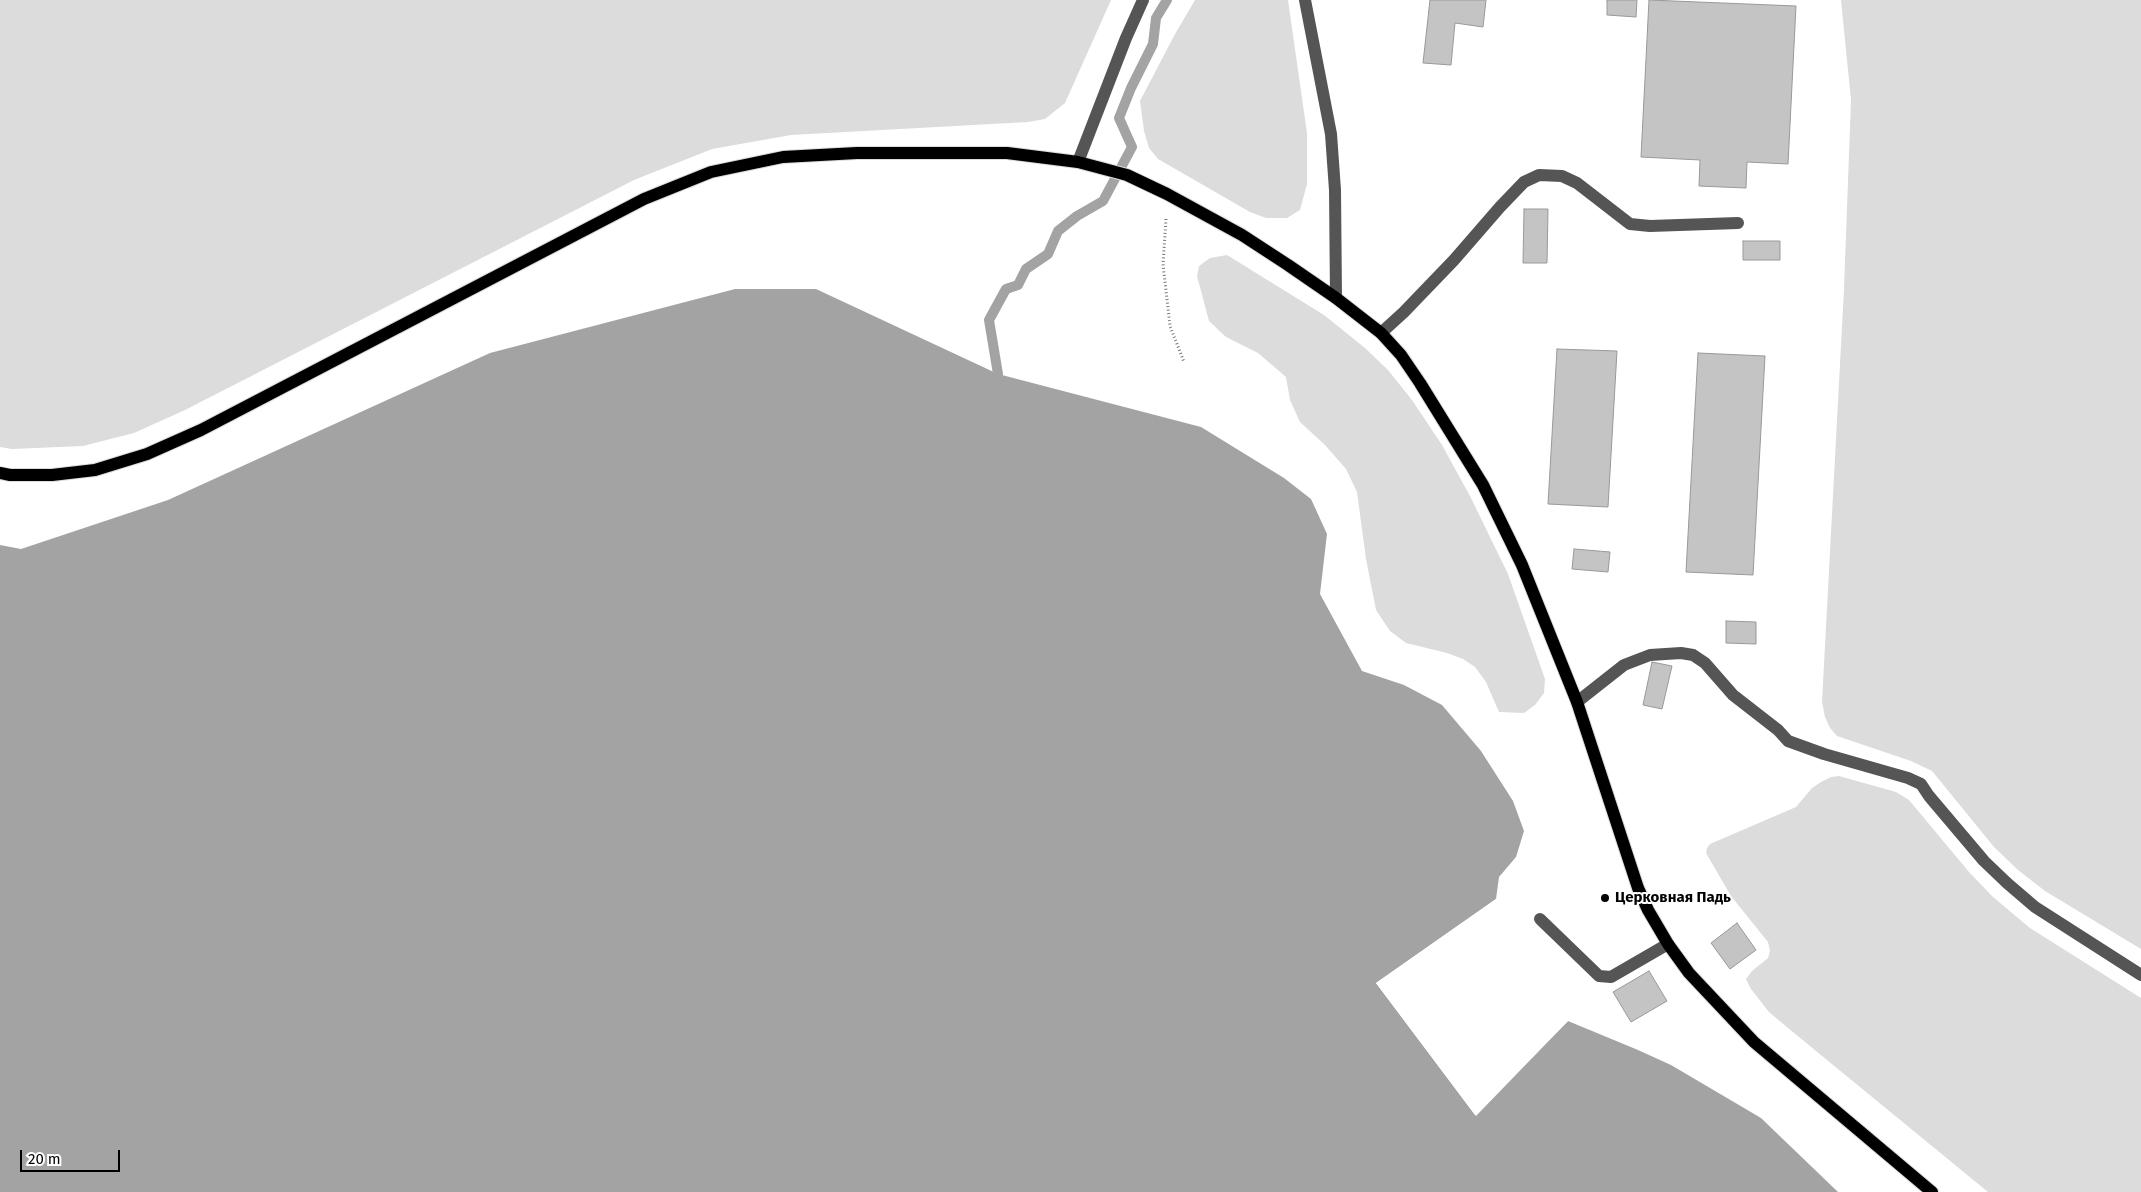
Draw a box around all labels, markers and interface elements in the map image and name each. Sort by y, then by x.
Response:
place label: Церковная Падь [1615,889,1731,907]
marker: Церковная Падь [1599,892,1611,904]
scale bar [22,1140,122,1172]
text: 20 m [28,1150,61,1168]

